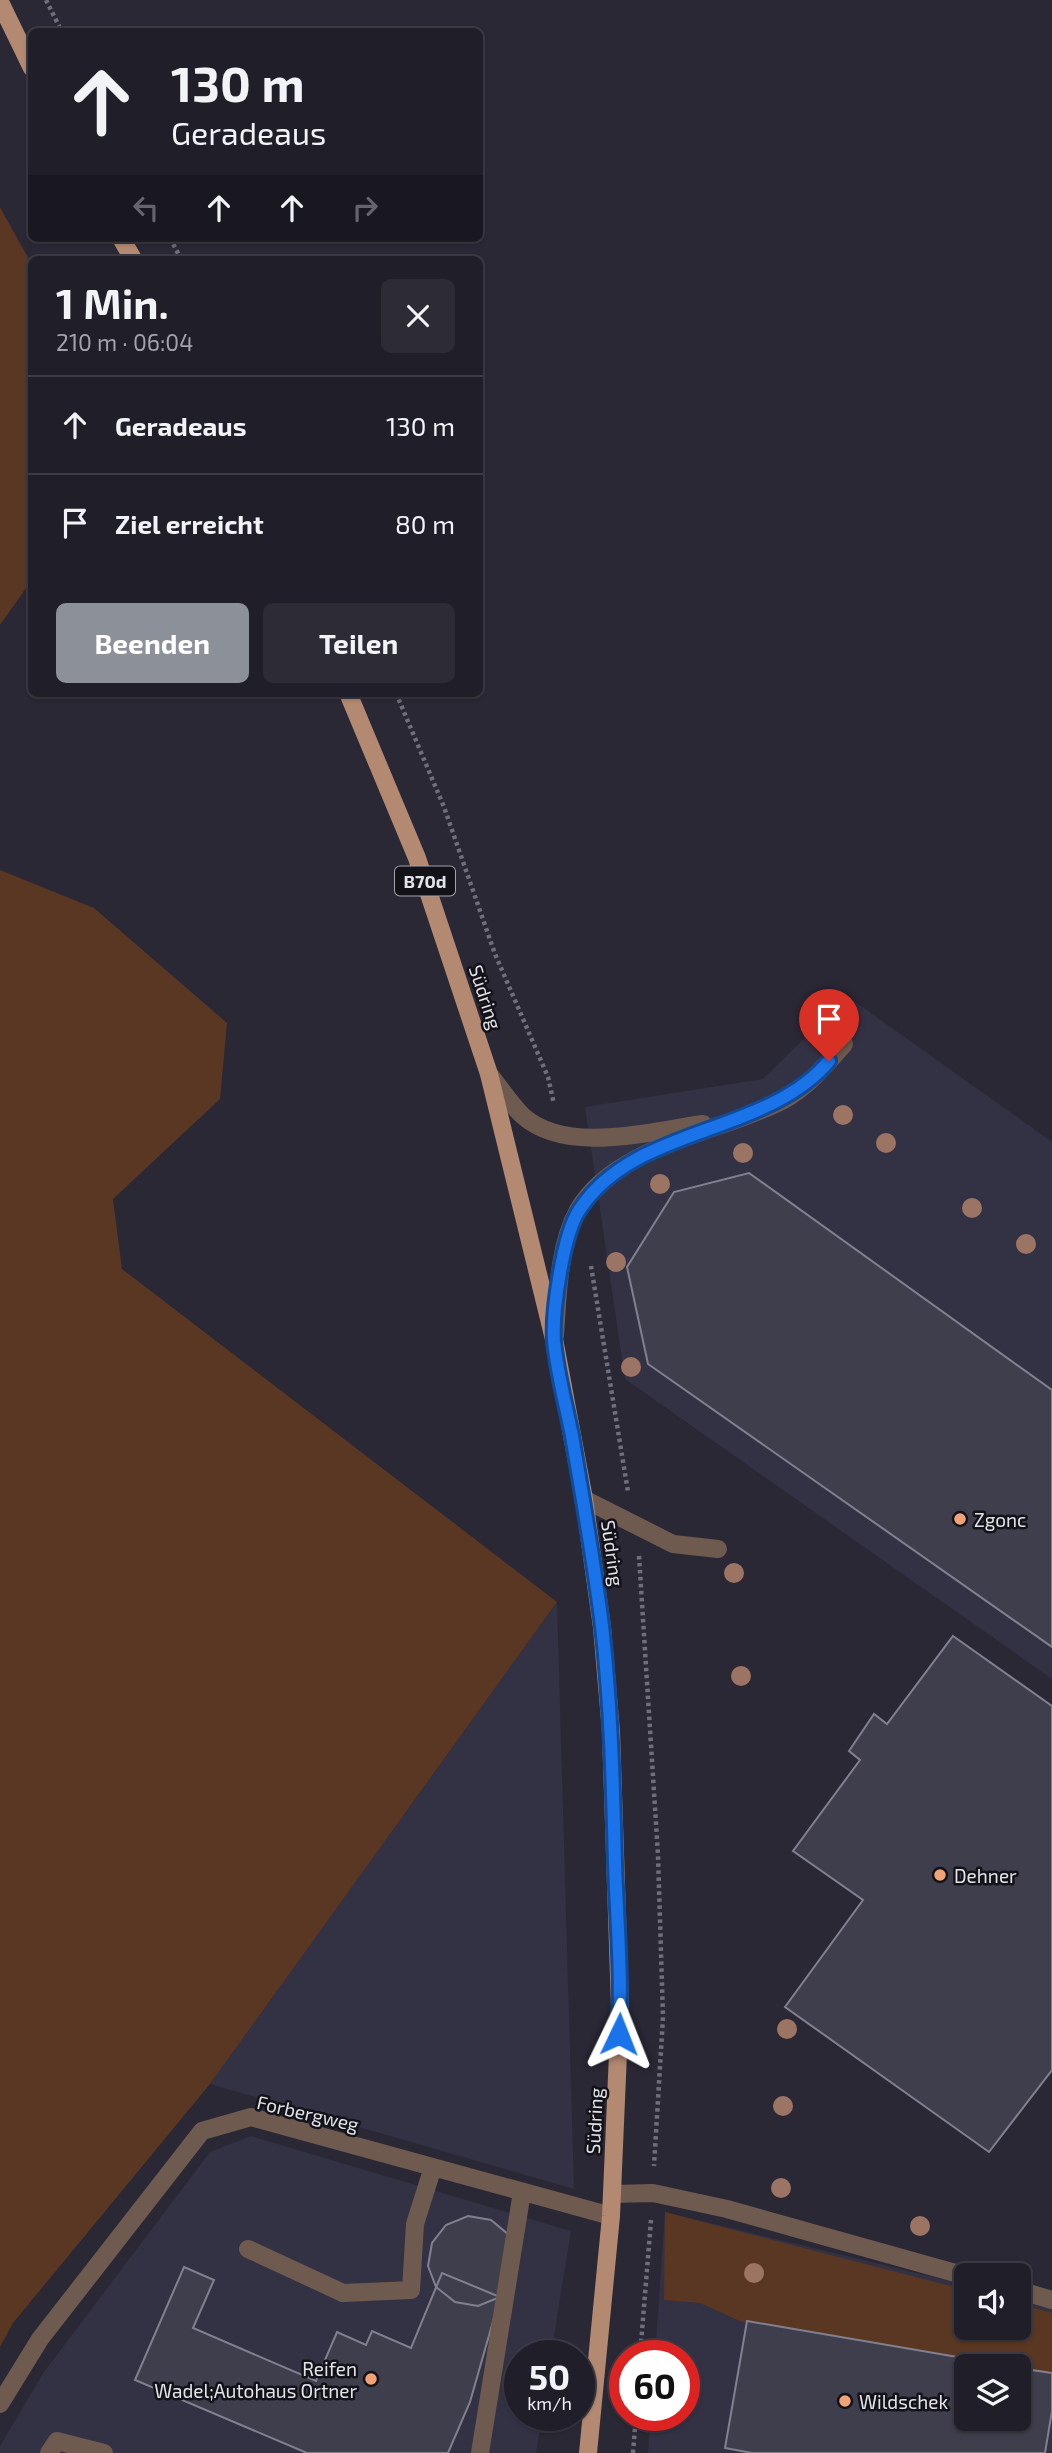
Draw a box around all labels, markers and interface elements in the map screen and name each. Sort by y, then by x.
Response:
text: 130 m [171,53,305,112]
icon: ahead [56,56,147,147]
text: Geradeaus [171,113,326,151]
icon: left [127,189,165,227]
icon: ahead [200,189,238,227]
icon: ahead [273,189,311,227]
icon: right [346,189,384,227]
text: 1 Min. [56,277,169,327]
button: close [381,279,455,353]
text: 210 m · 06:04 [56,328,193,356]
icon: ahead [56,406,94,444]
text: Geradeaus [115,410,247,441]
text: 130 m [386,410,455,441]
icon: arrive [56,504,94,542]
text: Ziel erreicht [115,508,264,539]
text: 80 m [395,508,455,539]
button: Beenden [56,603,249,683]
button: Teilen [263,603,455,683]
road number: B70d [395,866,455,896]
street label: Südring [465,962,507,1032]
pin [799,989,859,1061]
icon: arrive [810,1000,848,1038]
place label: Zgonc [974,1508,1026,1531]
marker: Zgonc [952,1511,968,1527]
street label: Südring [597,1519,629,1588]
place label: Dehner [954,1864,1017,1887]
marker: Dehner [932,1867,948,1883]
position arrow [582,1997,656,2071]
street label: Südring [581,2087,607,2155]
street label: Forbergweg [255,2090,362,2136]
map controls [954,2263,1031,2431]
button: sound [954,2263,1031,2340]
speed limit sign: 60 [609,2340,700,2431]
button: layers [954,2354,1031,2431]
text: 50 [529,2355,570,2397]
place label: Reifen Wadel;Autohaus Ortner [154,2357,357,2402]
marker: Reifen Wadel;Autohaus Ortner [363,2371,379,2387]
place label: Wildschek [859,2390,948,2413]
text: km/h [527,2392,572,2414]
marker: Wildschek [837,2393,853,2409]

